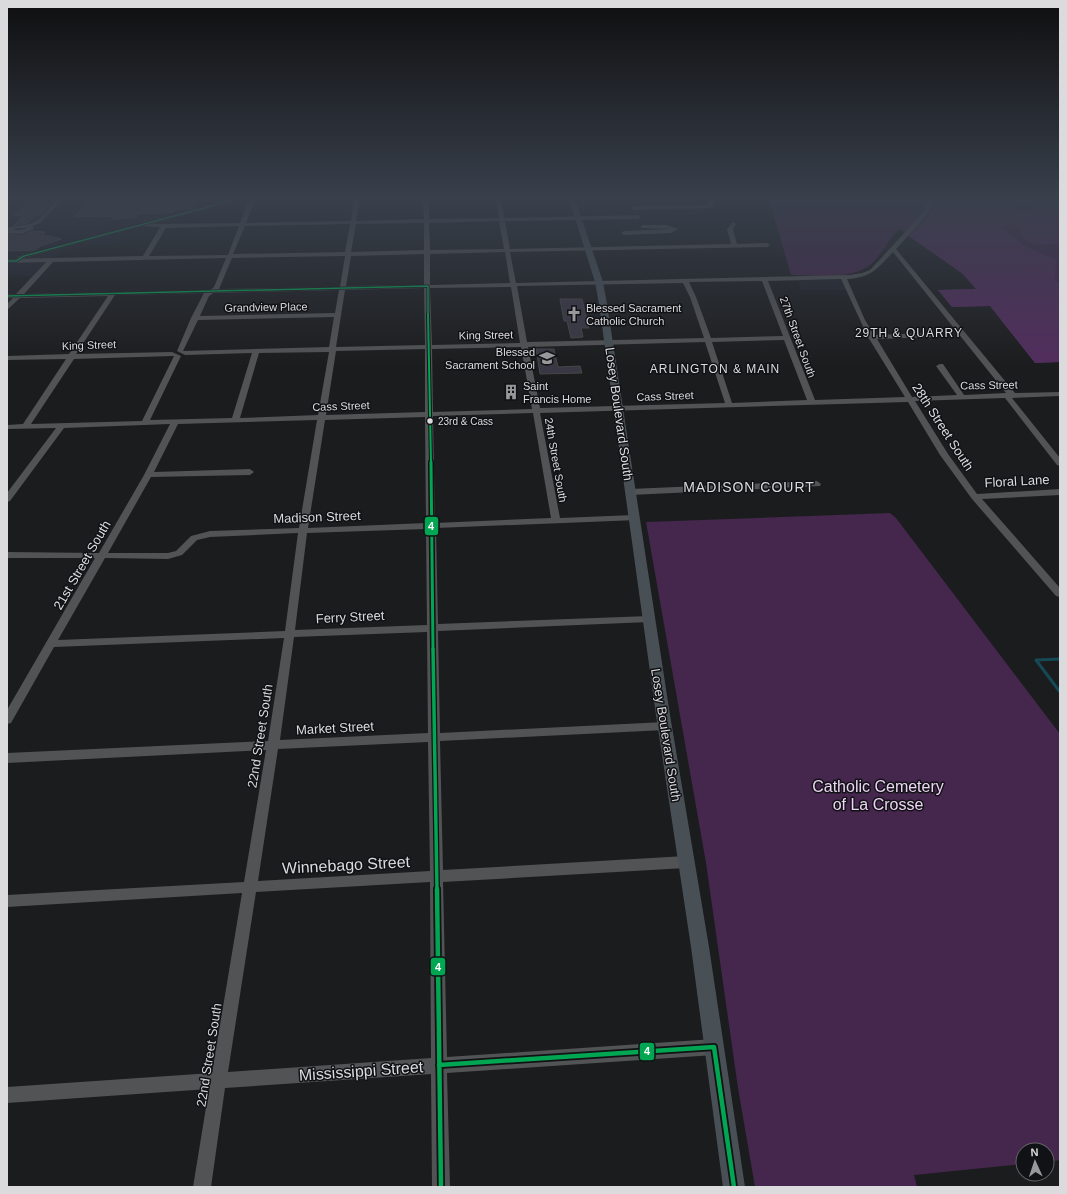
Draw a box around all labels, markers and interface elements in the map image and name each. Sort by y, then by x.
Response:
street label: 27th Street South [778,295,818,379]
street label: Grandview Place [224,300,308,314]
place label: Blessed Sacrament Catholic Church [586,302,681,327]
church icon: Blessed Sacrament Catholic Church [565,305,583,323]
district label: 29TH & QUARRY [855,326,963,340]
street label: King Street [459,329,513,341]
street label: King Street [62,338,116,352]
place label: Blessed Sacrament School [445,346,535,371]
street label: Losey Boulevard South [602,346,636,482]
school or university icon: Blessed Sacrament School [538,349,556,367]
district label: ARLINGTON & MAIN [650,362,780,376]
street label: Cass Street [960,378,1018,392]
place label: Saint Francis Home [523,380,591,405]
street label: 28th Street South [909,380,977,474]
building icon: Saint Francis Home [502,383,520,401]
street label: Cass Street [636,389,694,403]
street label: Cass Street [312,399,370,413]
marker: 23rd & Cass [425,416,435,426]
place label: 23rd & Cass [438,416,493,427]
street label: 24th Street South [543,417,569,503]
street label: Floral Lane [984,472,1050,490]
district label: MADISON COURT [683,479,815,495]
street label: Madison Street [273,508,361,526]
line badge: 4 [424,516,439,536]
street label: 21st Street South [50,518,114,612]
text: 4 [428,520,435,532]
street label: Ferry Street [315,608,385,626]
street label: Losey Boulevard South [648,667,684,803]
street label: 22nd Street South [244,683,276,789]
street label: Market Street [296,718,375,738]
park label: Catholic Cemetery of La Crosse [812,778,944,813]
street label: Winnebago Street [282,853,411,877]
line badge: 4 [430,957,446,976]
text: 4 [435,961,442,973]
street label: 22nd Street South [193,1002,225,1108]
line badge: 4 [639,1042,655,1061]
text: 4 [644,1045,651,1057]
street label: Mississippi Street [298,1058,424,1084]
north arrow [1015,1142,1055,1182]
text: N [1030,1146,1039,1158]

